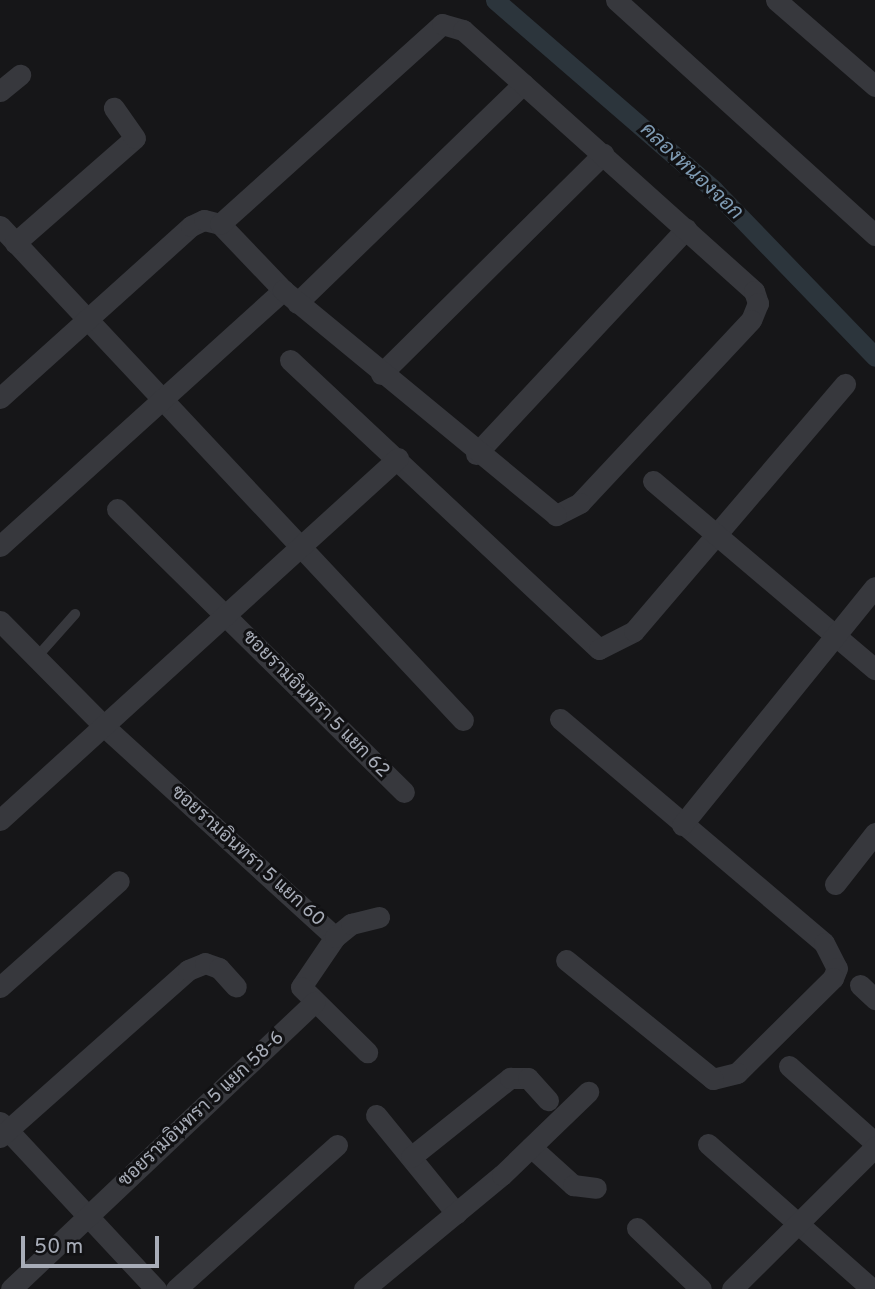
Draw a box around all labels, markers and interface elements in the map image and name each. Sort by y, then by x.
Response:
water label: คลองหนองจอก [634,118,748,226]
street label: ซอยรามอินทรา 5 แยก 62 [237,627,393,783]
street label: ซอยรามอินทรา 5 แยก 60 [165,782,329,932]
street label: ซอยรามอินทรา 5 แยก 58-6 [114,1027,290,1193]
scale bar [24,1222,163,1266]
text: 50 m [34,1234,83,1261]

